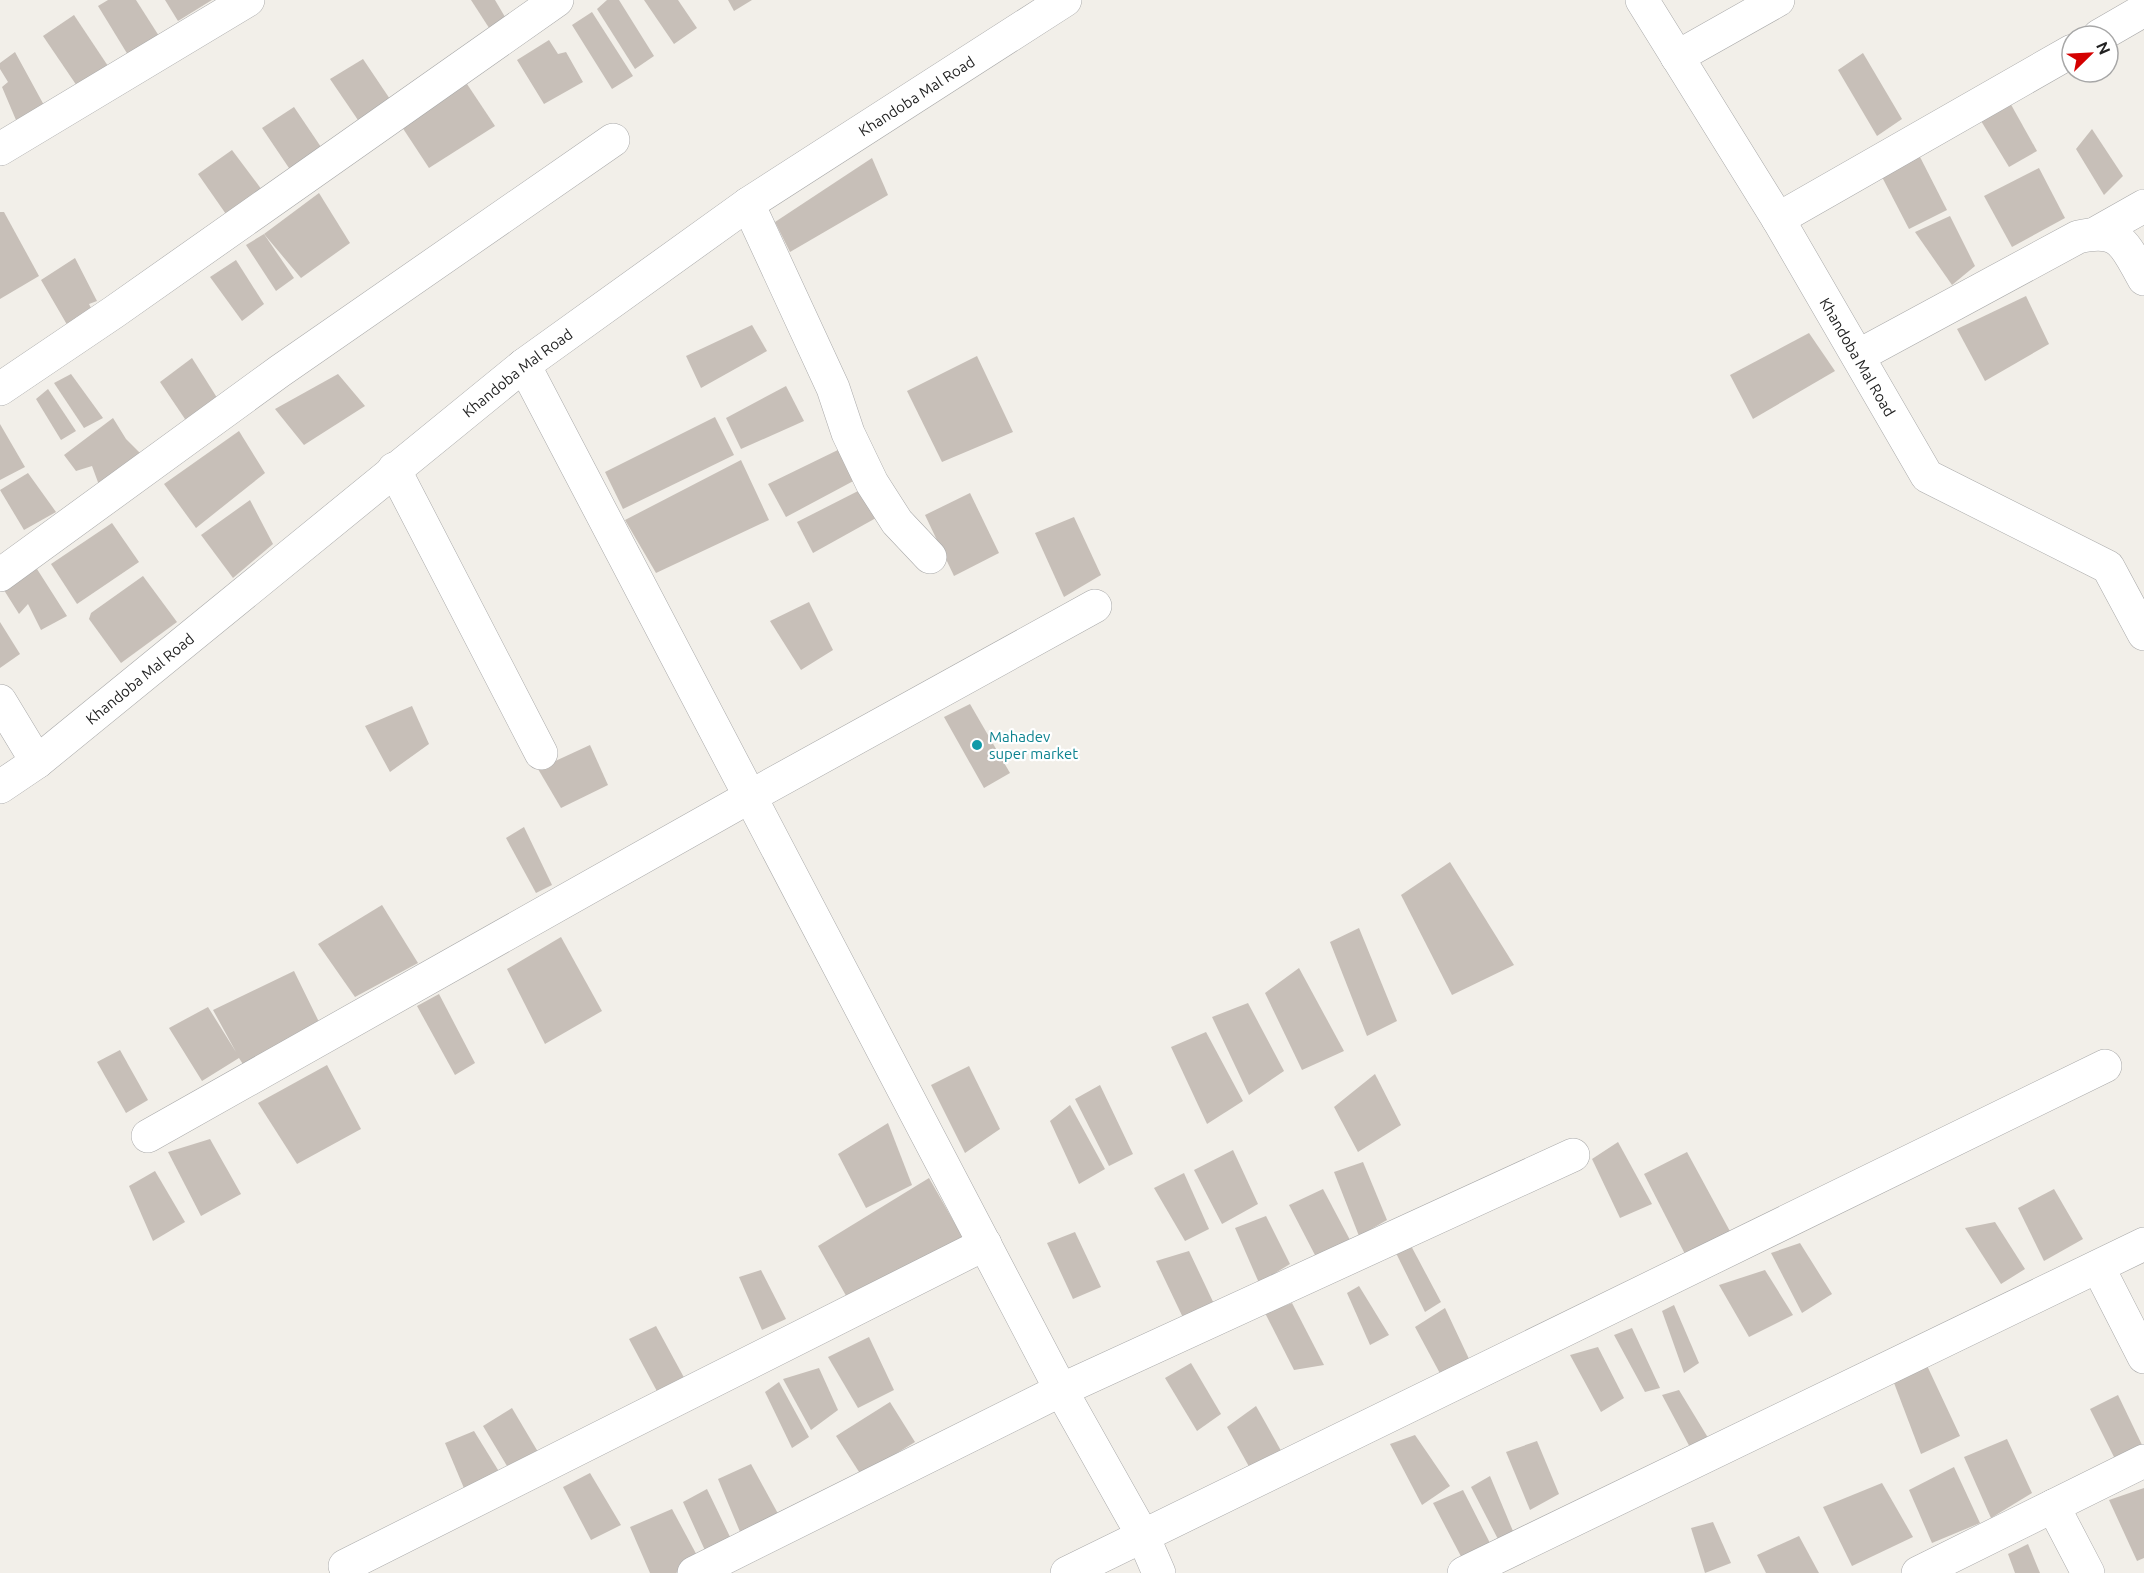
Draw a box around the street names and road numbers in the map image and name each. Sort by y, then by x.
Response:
street label: Khandoba Mal Road [855,52,977,139]
street label: Khandoba Mal Road [1817,294,1899,419]
street label: Khandoba Mal Road [459,325,575,420]
street label: Khandoba Mal Road [82,629,197,727]

